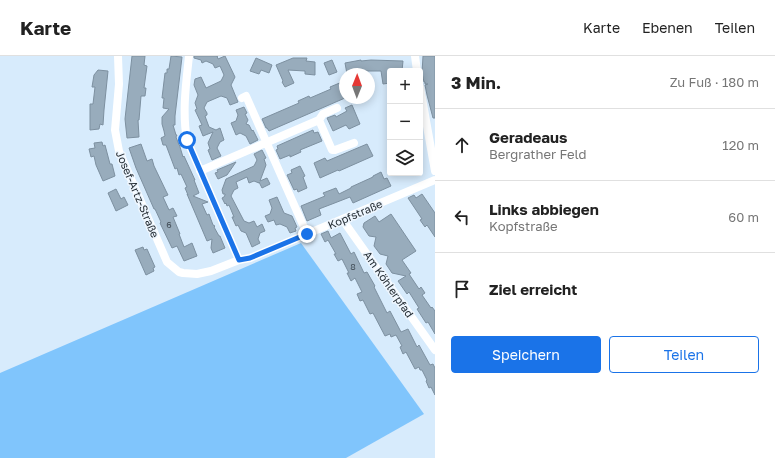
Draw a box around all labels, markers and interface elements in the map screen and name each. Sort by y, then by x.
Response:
text: Karte [20,16,71,39]
text: Karte [583,19,620,36]
text: Ebenen [642,19,693,36]
text: Teilen [715,19,755,36]
north arrow [339,68,375,104]
map controls [387,68,423,176]
button: + [387,68,423,104]
text: 3 Min. [451,72,501,93]
text: Zu Fuß · 180 m [670,74,759,90]
button: − [387,104,423,140]
text: Geradeaus [489,128,567,146]
route start [178,131,196,149]
icon: ahead [451,134,473,156]
text: 120 m [722,137,759,153]
button: layers [387,140,423,176]
text: Bergrather Feld [489,146,587,162]
street label: Josef-Artz-Straße [114,148,162,240]
street label: Kopfstraße [326,197,384,231]
text: Links abbiegen [489,200,599,218]
icon: left [451,206,473,228]
text: 60 m [728,209,759,225]
text: Kopfstraße [489,218,558,234]
house number: 6 [166,219,172,230]
route end [298,225,316,243]
street label: Am Köhlerpfad [361,248,417,320]
house number: 8 [350,261,356,272]
icon: arrive [451,278,473,300]
text: Ziel erreicht [489,280,577,298]
button: Speichern [451,336,601,373]
button: Teilen [609,336,759,373]

